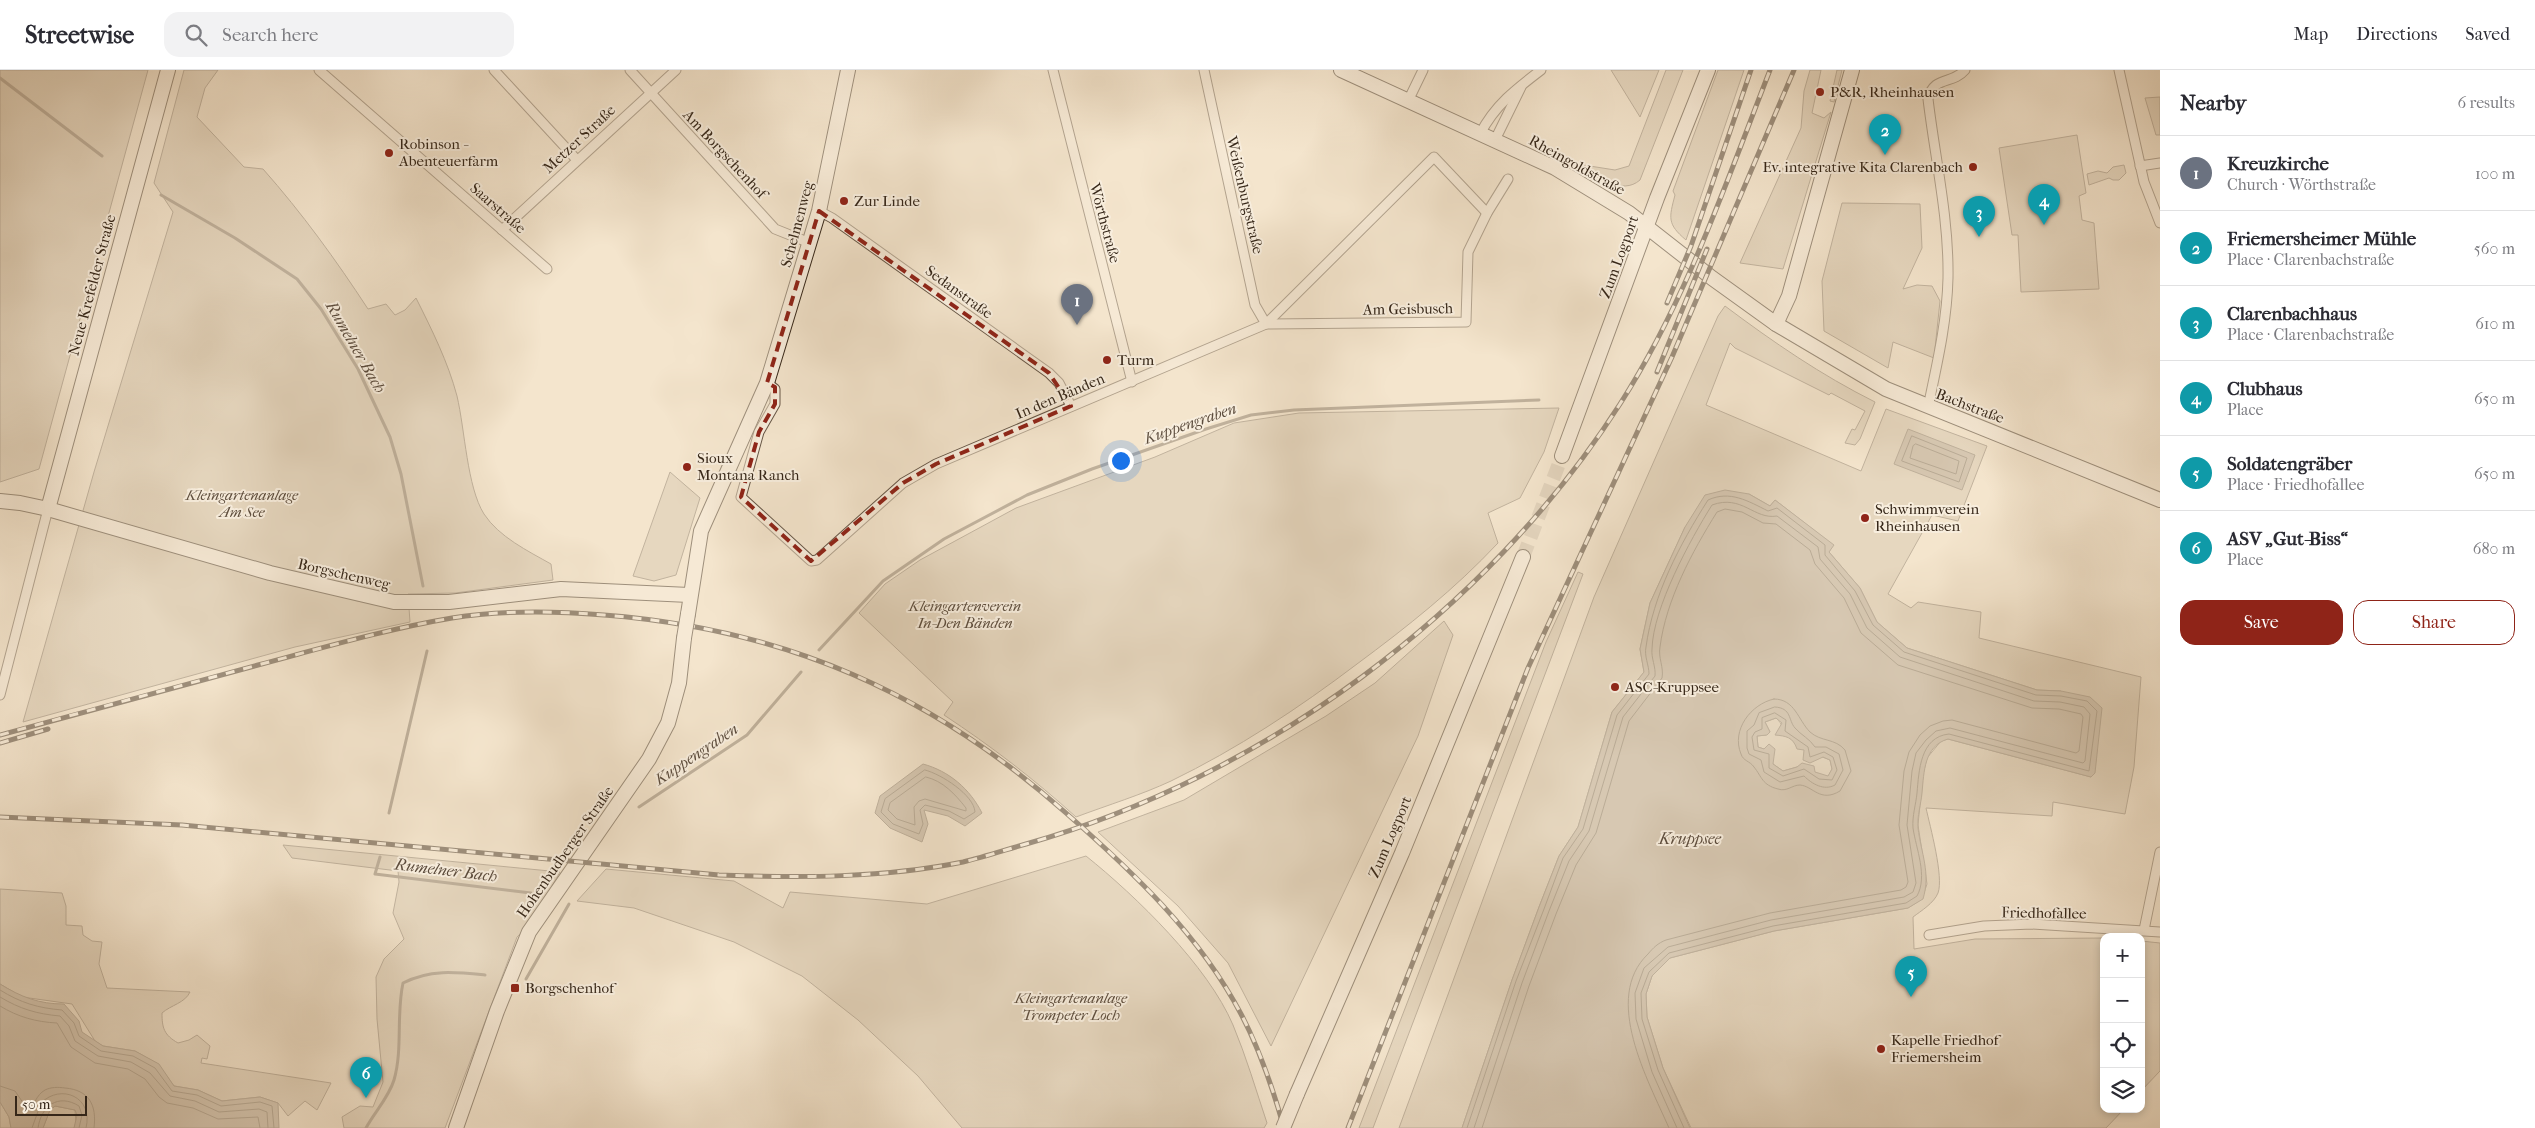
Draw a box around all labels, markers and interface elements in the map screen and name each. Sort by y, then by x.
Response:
search box [164,12,514,57]
text: Streetwise [25,21,134,49]
icon: search [182,21,210,49]
text: Search here [222,24,318,46]
text: Map [2294,24,2328,45]
text: Directions [2356,24,2437,45]
text: Saved [2465,24,2510,45]
place label: P&R, Rheinhausen [1830,83,1954,101]
marker: P&R, Rheinhausen [1814,86,1826,98]
text: Nearby [2180,91,2246,115]
text: 6 results [2457,93,2515,112]
street label: Metzer Straße [539,101,619,177]
street label: Am Borgschenhof [679,105,773,204]
pin: 2 [1869,114,1901,155]
street label: Rheingoldstraße [1526,131,1629,199]
street label: Weißenburgstraße [1222,133,1267,256]
place label: Robinson - Abenteuerfarm [398,135,499,170]
marker: Robinson - Abenteuerfarm [383,147,395,159]
text: Kreuzkirche [2227,153,2329,175]
place label: Ev. integrative Kita Clarenbach [1762,158,1964,176]
marker: Ev. integrative Kita Clarenbach [1967,161,1979,173]
text: 1 [2193,164,2199,183]
text: 100 m [2475,164,2515,183]
text: Church · Wörthstraße [2227,175,2376,194]
street label: Schelmenweg [777,178,817,269]
street label: Saarstraße [466,179,530,237]
street label: Wörthstraße [1085,180,1124,265]
pin: 4 [2028,184,2060,225]
place label: Zur Linde [854,192,920,210]
marker: Zur Linde [838,195,850,207]
pin: 3 [1963,196,1995,237]
street label: Neue Krefelder Straße [64,212,120,358]
street label: Zum Logport [1596,212,1643,301]
text: Friemersheimer Mühle [2227,228,2416,250]
text: 2 [2192,239,2200,258]
text: 560 m [2474,239,2515,258]
text: Place · Clarenbachstraße [2227,250,2394,269]
street label: Sedanstraße [922,262,997,323]
pin: 1 [1061,284,1093,325]
water label: Rumelner Bach [322,297,390,396]
street label: Am Geisbusch [1362,299,1454,319]
text: Clarenbachhaus [2227,303,2357,325]
text: 3 [2193,314,2199,333]
text: 610 m [2475,314,2515,333]
text: Place · Clarenbachstraße [2227,325,2394,344]
place label: Turm [1117,351,1155,369]
marker: Turm [1101,354,1113,366]
street label: In den Bänden [1013,369,1107,423]
text: Clubhaus [2227,378,2303,400]
street label: Bachstraße [1933,385,2007,427]
text: 4 [2191,389,2201,408]
text: 650 m [2474,389,2515,408]
water label: Kuppengraben [1140,398,1239,448]
text: Place [2227,400,2263,419]
your location [1108,448,1134,474]
place label: Sioux Montana Ranch [697,449,800,484]
text: Soldatengräber [2227,453,2352,475]
marker: Sioux Montana Ranch [681,461,693,473]
text: 5 [2193,464,2199,483]
text: 650 m [2474,464,2515,483]
text: Place · Friedhofallee [2227,475,2364,494]
park label: Kleingartenanlage Am See [185,486,299,521]
place label: Schwimmverein Rheinhausen [1875,500,1979,535]
marker: Schwimmverein Rheinhausen [1859,512,1871,524]
text: ASV „Gut-Biss“ [2227,528,2348,550]
text: 6 [2192,539,2200,558]
text: 680 m [2473,539,2515,558]
text: Place [2227,550,2263,569]
street label: Borgschenweg [296,555,393,594]
park label: Kleingartenverein In-Den Bänden [908,597,1021,632]
button: Save [2180,600,2343,645]
button: Share [2353,600,2515,645]
place label: ASC-Kruppsee [1624,678,1720,696]
marker: ASC-Kruppsee [1609,681,1621,693]
water label: Kuppengraben [650,719,741,789]
street label: Hohenbudberger Straße [513,782,618,921]
street label: Zum Logport [1365,793,1416,881]
water label: Kruppsee [1658,829,1722,848]
water label: Rumelner Bach [393,854,498,886]
street label: Friedhofallee [2001,903,2087,923]
map controls [2100,933,2145,1113]
button: + [2100,933,2145,978]
pin: 5 [1895,956,1927,997]
button: − [2100,978,2145,1023]
place label: Borgschenhof [525,979,617,997]
marker: Borgschenhof [509,982,521,994]
park label: Kleingartenanlage Trompeter Loch [1014,989,1128,1024]
button: locate [2100,1023,2145,1068]
place label: Kapelle Friedhof Friemersheim [1891,1031,2001,1066]
marker: Kapelle Friedhof Friemersheim [1875,1043,1887,1055]
pin: 6 [350,1057,382,1098]
button: layers [2100,1068,2145,1113]
scale bar [15,1093,88,1116]
text: 50 m [22,1096,50,1113]

